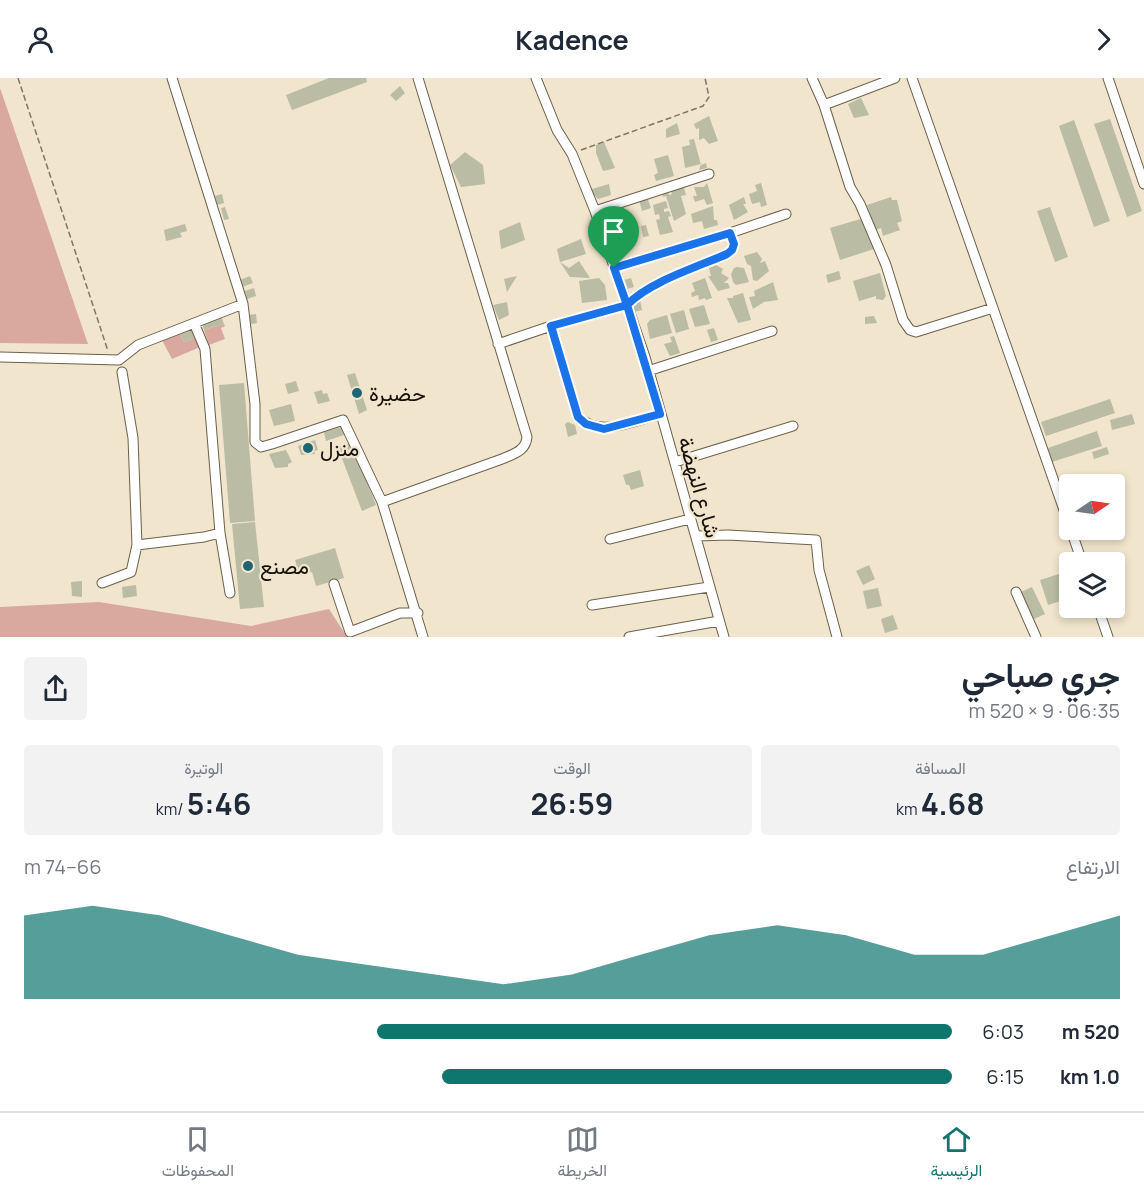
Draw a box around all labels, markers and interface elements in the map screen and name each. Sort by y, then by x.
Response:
text: Kadence [515,21,629,58]
icon: person [24,23,57,56]
icon: forward [1087,23,1120,56]
pin [588,206,639,268]
icon: arrive [597,215,630,248]
place label: حضيرة [369,379,426,407]
marker: حضيرة [350,386,364,400]
street label: شارع النهضة [671,433,728,541]
place label: منزل [320,434,359,462]
marker: منزل [301,441,315,455]
north arrow [1059,474,1125,540]
map controls [1059,474,1125,618]
place label: مصنع [260,552,309,581]
button: layers [1059,552,1125,618]
marker: مصنع [241,559,255,573]
text: جري صباحي [961,652,1120,697]
button: share [24,657,87,720]
text: 06:35 · 9 × 520 m [969,697,1120,724]
text: الوتيرة [184,757,223,779]
text: الوقت [553,757,591,779]
text: المسافة [915,757,966,779]
text: 5:46 [187,783,252,824]
text: 26:59 [531,783,614,824]
text: 4.68 [921,783,985,824]
text: /km [156,798,187,820]
text: km [896,798,921,820]
text: 66–74 m [24,853,102,880]
text: الارتفاع [1066,853,1120,880]
text: 6:03 [982,1018,1024,1045]
text: 520 m [1062,1018,1120,1045]
text: 6:15 [986,1063,1024,1090]
text: 1.0 km [1060,1063,1120,1090]
tab: المحفوظات [162,1123,234,1185]
tab: الخريطة [557,1123,607,1185]
tab: الرئيسية [930,1123,982,1185]

